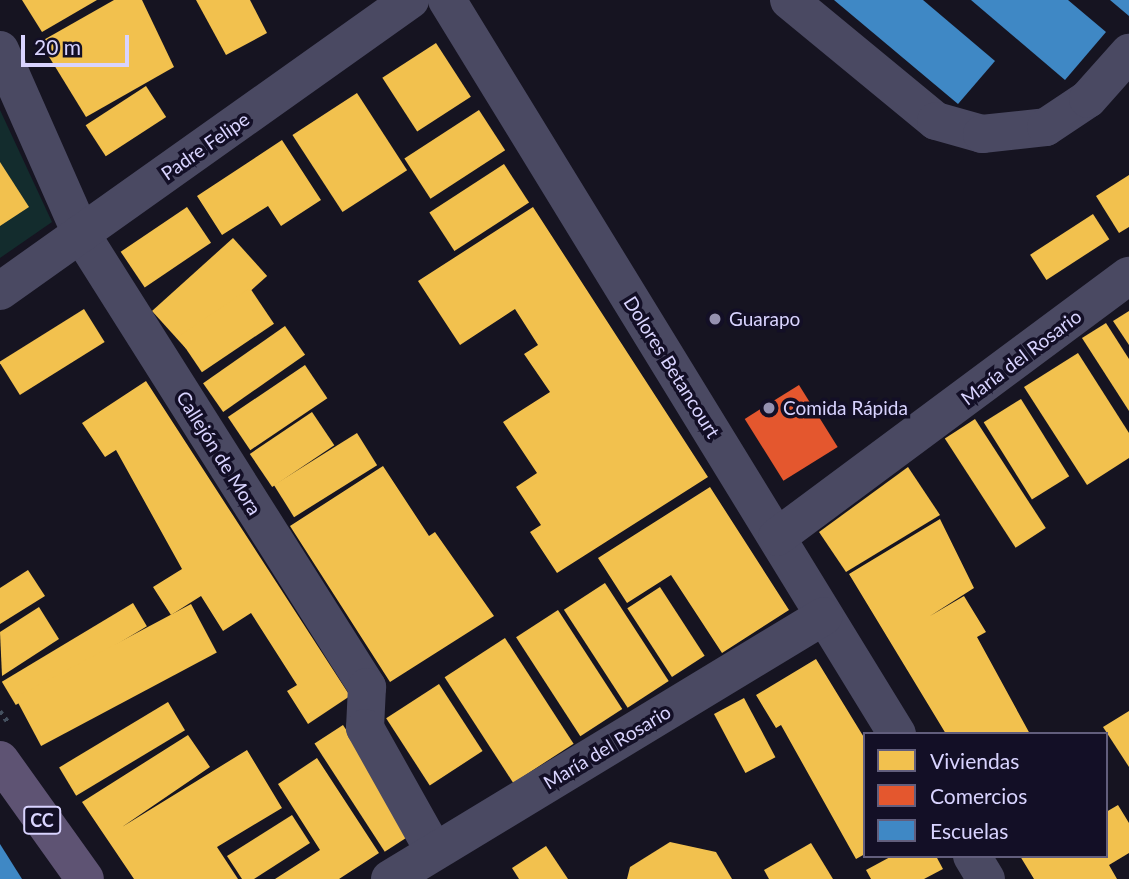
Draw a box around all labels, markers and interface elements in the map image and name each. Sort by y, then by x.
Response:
scale bar [24,21,133,65]
text: 20 m [34,34,81,59]
street label: Padre Felipe [157,107,253,185]
street label: Dolores Betancourt [619,292,725,442]
street label: María del Rosario [956,304,1086,410]
place label: Guarapo [729,308,800,330]
marker: Guarapo [707,311,723,327]
street label: Callejón de Mora [172,387,266,519]
place label: Comida Rápida [783,397,908,419]
marker: Comida Rápida [761,400,777,416]
street label: María del Rosario [539,700,675,794]
legend [863,732,1108,858]
text: Viviendas [930,748,1019,773]
text: Comercios [930,783,1027,808]
road number: CC [23,806,61,834]
text: Escuelas [930,818,1008,843]

